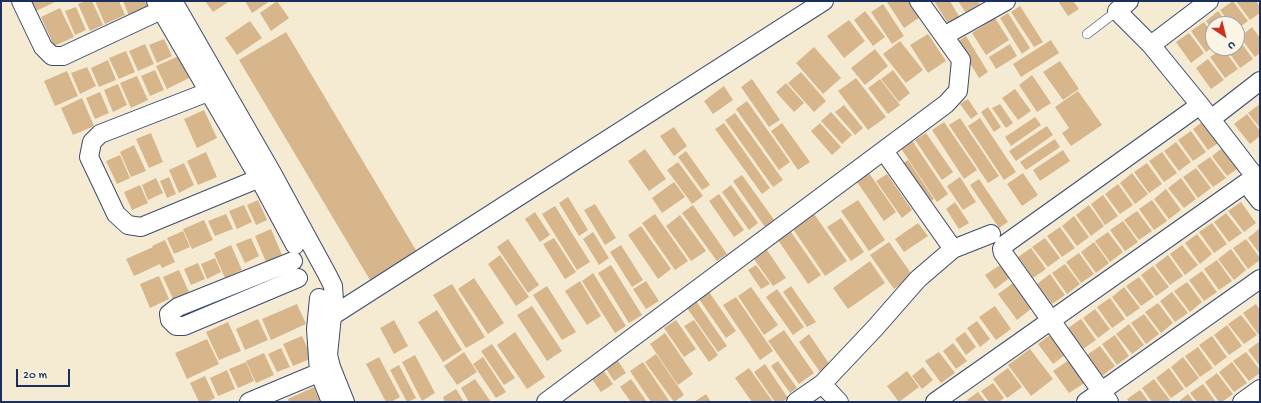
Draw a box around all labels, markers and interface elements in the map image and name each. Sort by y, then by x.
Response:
north arrow [1205,16,1245,56]
text: U [1225,38,1237,52]
scale bar [18,361,72,387]
text: 20 m [23,369,47,383]

